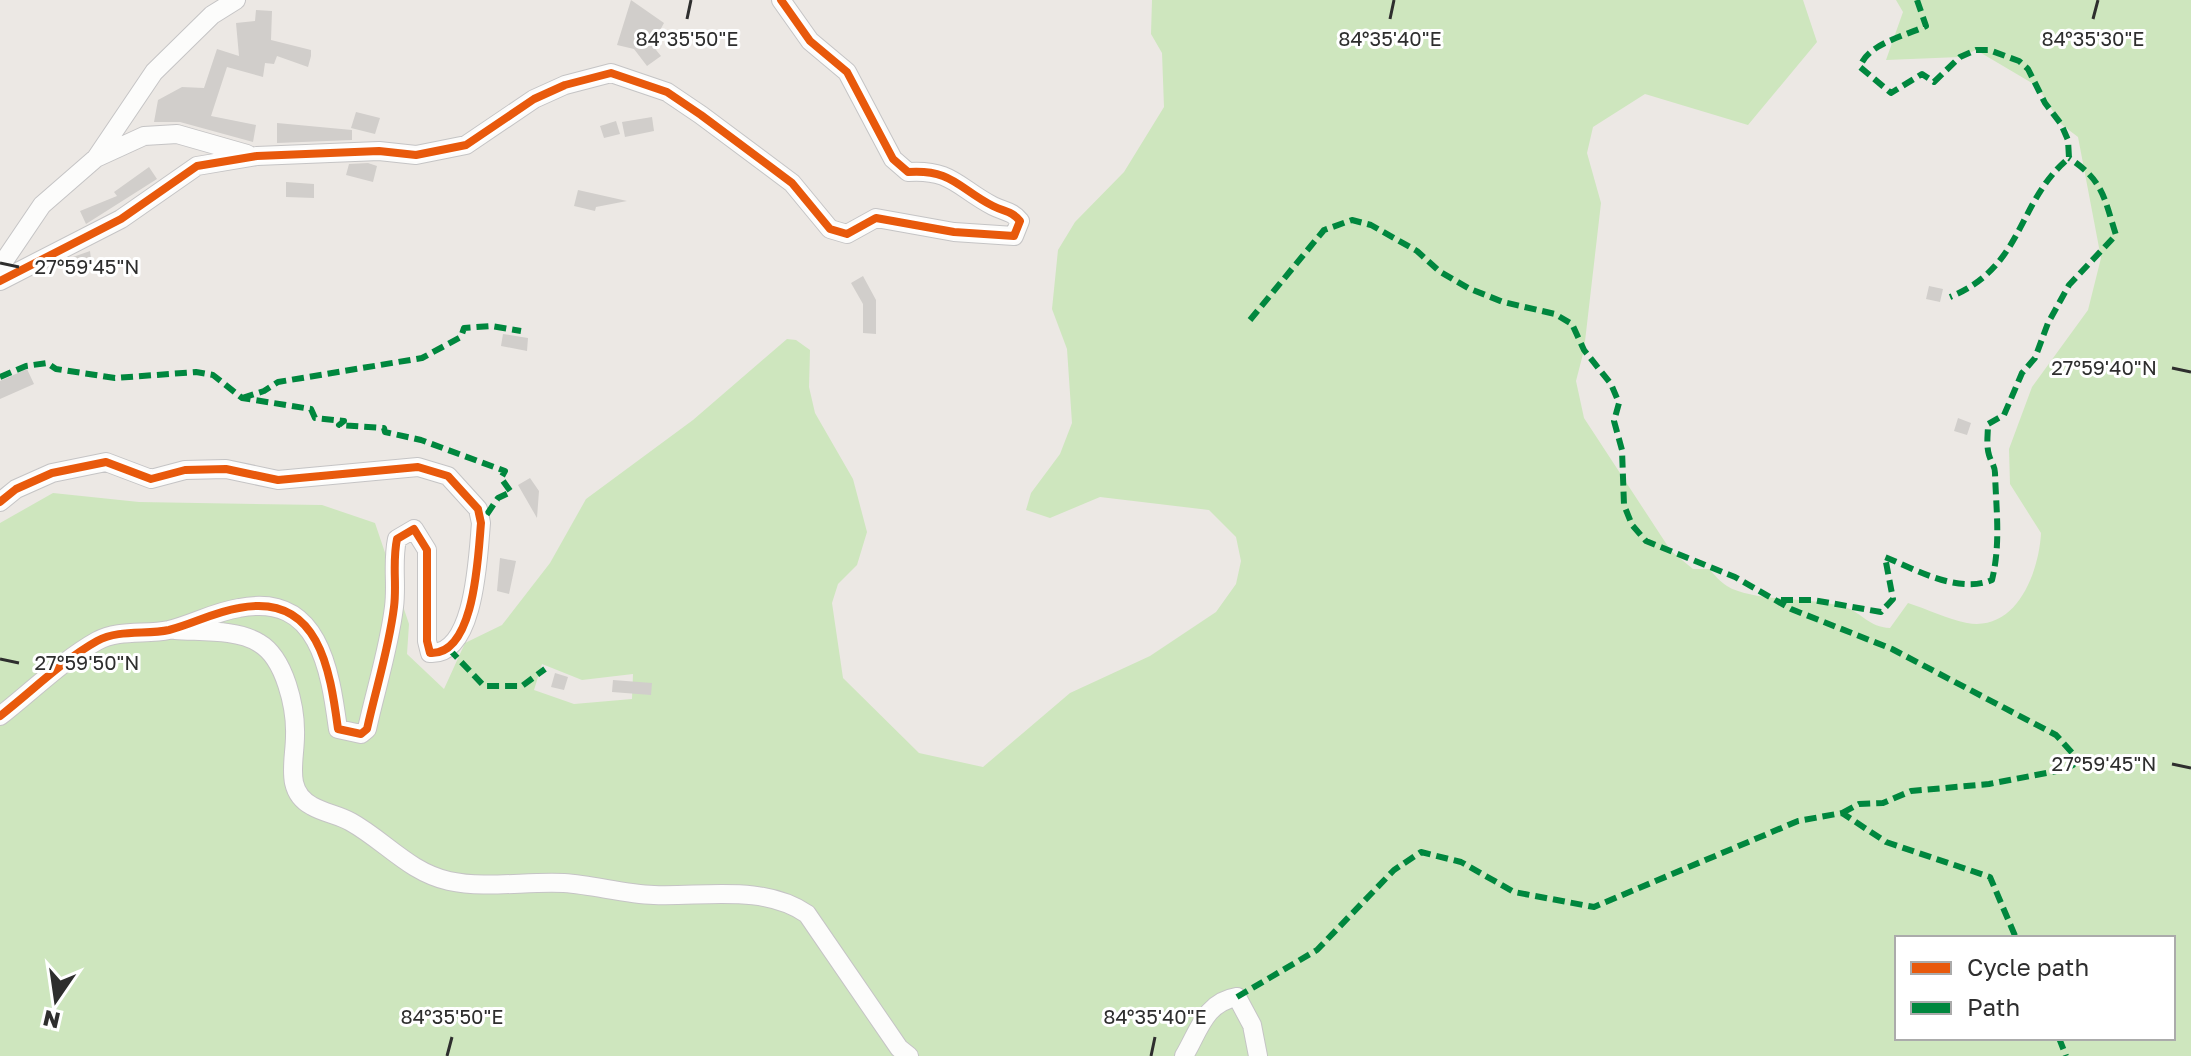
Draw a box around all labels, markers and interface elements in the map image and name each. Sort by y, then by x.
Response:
text: 84°35'50"E [636,26,738,50]
text: 84°35'40"E [1338,26,1442,50]
text: 84°35'30"E [2042,26,2145,50]
text: 27°59'45"N [35,254,139,278]
text: 27°59'40"N [2051,355,2157,379]
text: 27°59'50"N [34,650,140,674]
text: 27°59'45"N [2052,751,2156,775]
legend [1895,936,2175,1040]
text: Cycle path [1967,952,2089,981]
north arrow [16,960,96,1040]
text: Path [1967,992,2020,1021]
text: 84°35'50"E [401,1004,503,1028]
text: 84°35'40"E [1103,1004,1207,1028]
text: N [40,1005,63,1035]

